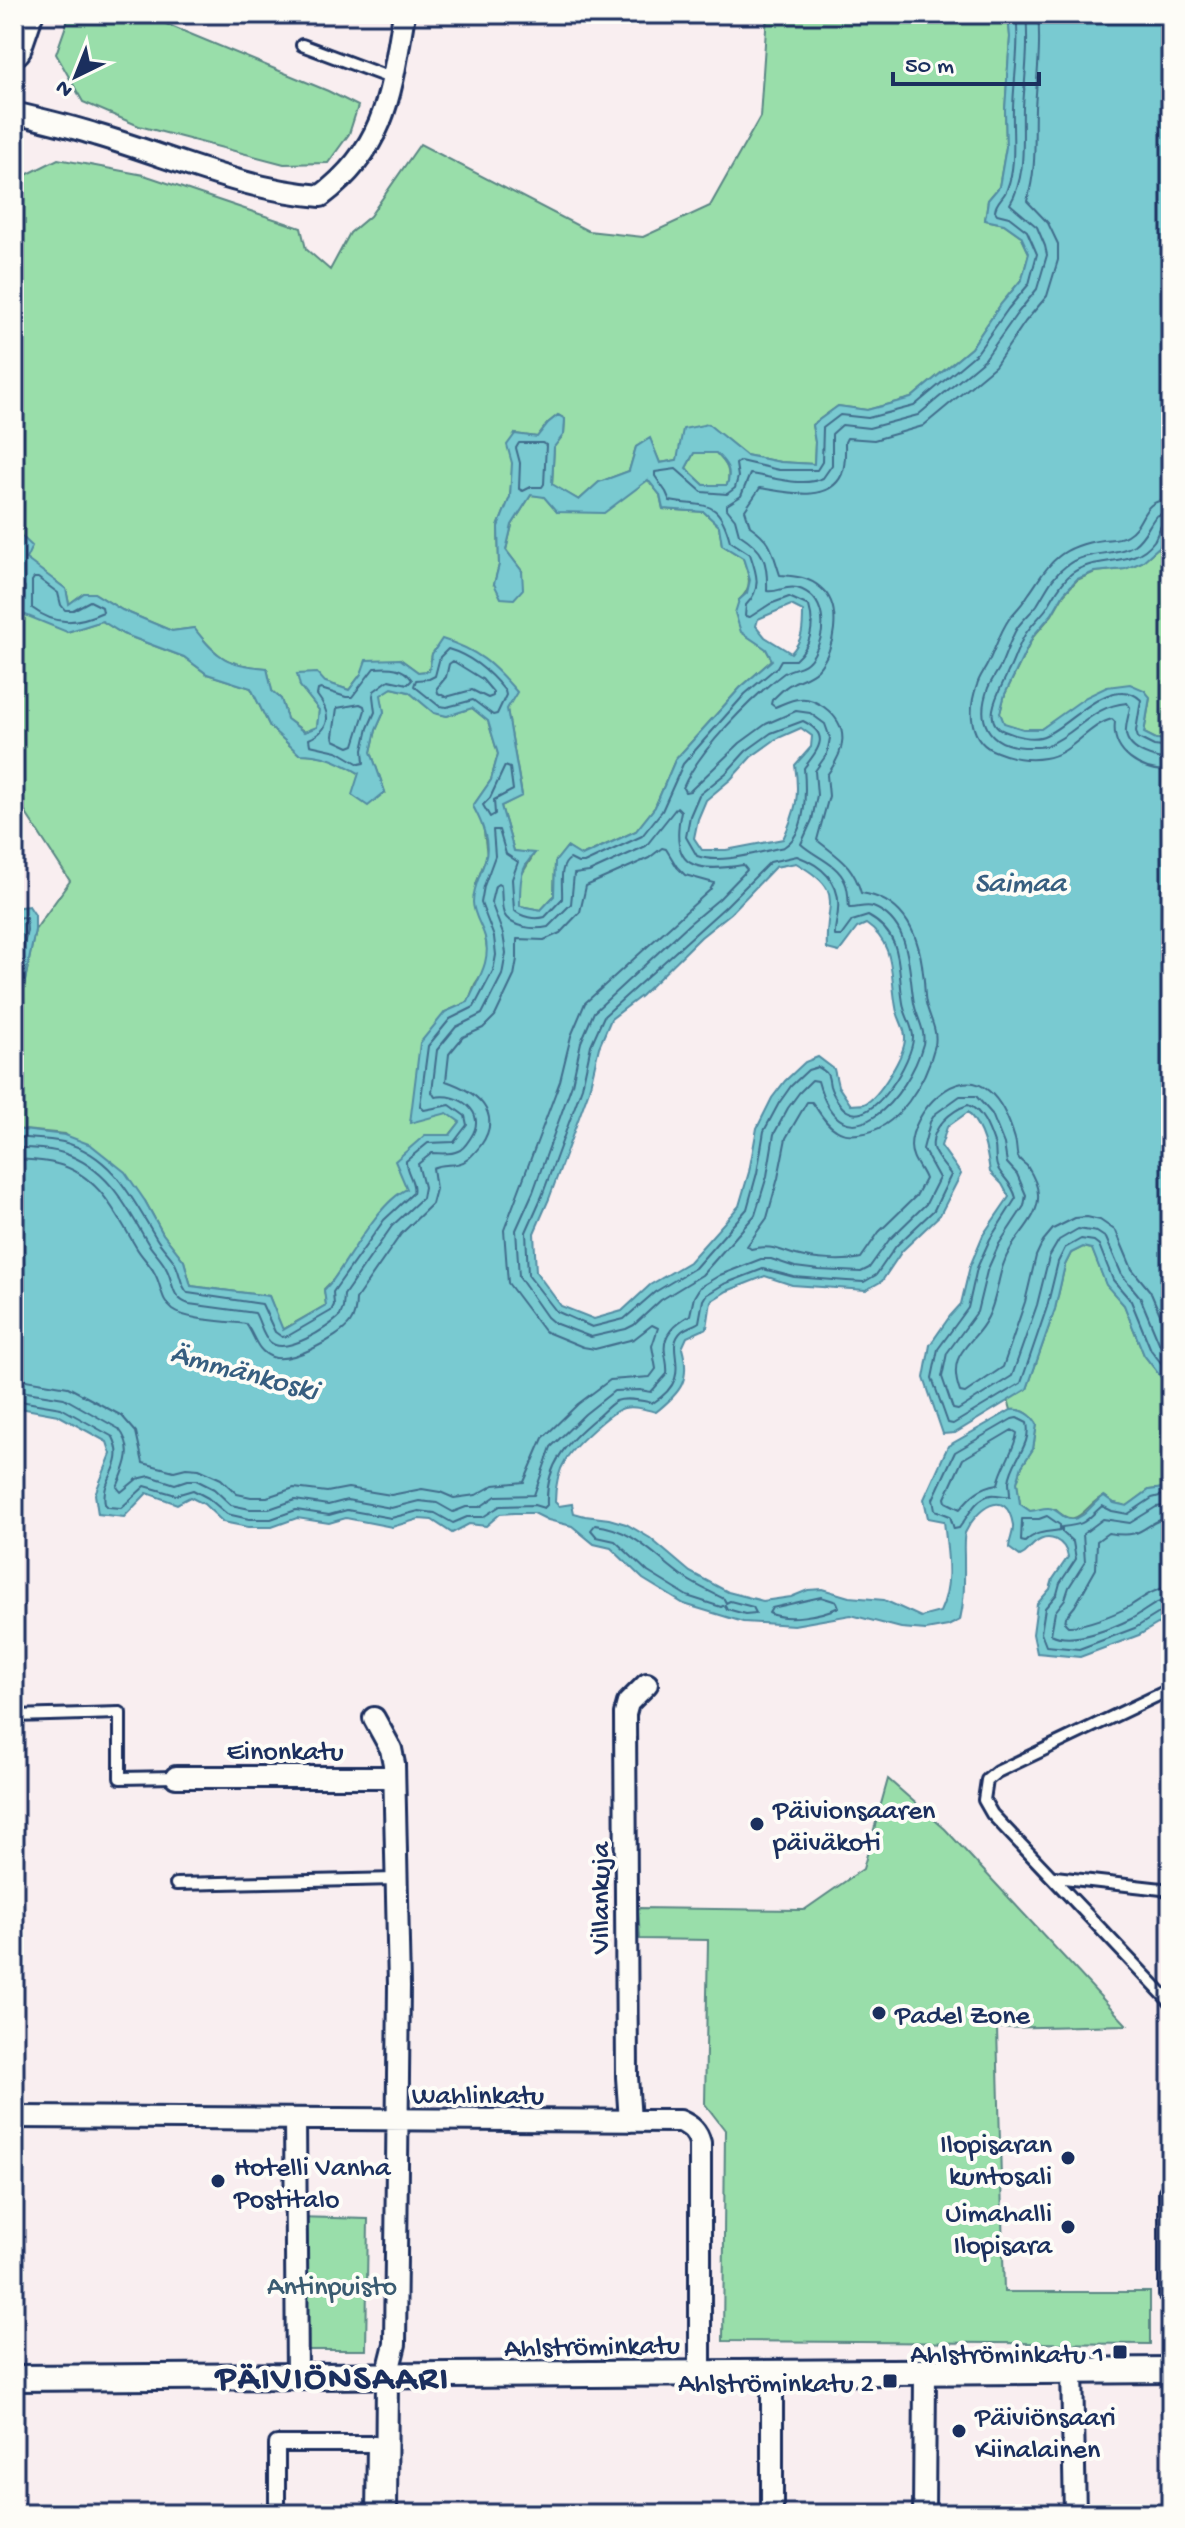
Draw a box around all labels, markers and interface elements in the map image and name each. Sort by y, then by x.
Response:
north arrow [36,36,116,116]
scale bar [893,36,1039,86]
text: 50 m [905,53,954,82]
text: N [51,73,79,102]
water label: Saimaa [974,868,1068,903]
water label: Ämmänkoski [166,1338,325,1412]
street label: Einonkatu [226,1737,344,1770]
place label: Päivionsaaren päiväkoti [772,1796,936,1861]
marker: Päivionsaaren päiväkoti [748,1815,766,1833]
street label: Villankuja [586,1840,619,1955]
place label: Padel Zone [894,2001,1031,2034]
marker: Padel Zone [870,2004,888,2022]
street label: Wahlinkatu [412,2081,544,2114]
place label: Ilopisaran kuntosali [940,2130,1053,2195]
marker: Ilopisaran kuntosali [1059,2149,1077,2167]
place label: Hotelli Vanha Postitalo [233,2153,392,2218]
marker: Hotelli Vanha Postitalo [209,2172,227,2190]
place label: Uimahalli Ilopisara [945,2199,1053,2264]
marker: Uimahalli Ilopisara [1059,2218,1077,2236]
park label: Antinpuisto [267,2272,397,2305]
street label: Ahlströminkatu [504,2330,680,2367]
place label: Ahlströminkatu 1 [910,2340,1104,2373]
marker: Ahlströminkatu 1 [1111,2343,1129,2361]
district label: PÄIVIÖNSAARI [214,2359,450,2402]
place label: Ahlströminkatu 2 [678,2369,874,2402]
marker: Ahlströminkatu 2 [881,2372,899,2390]
place label: Päiviönsaari Kiinalainen [974,2403,1116,2468]
marker: Päiviönsaari Kiinalainen [950,2422,968,2440]

